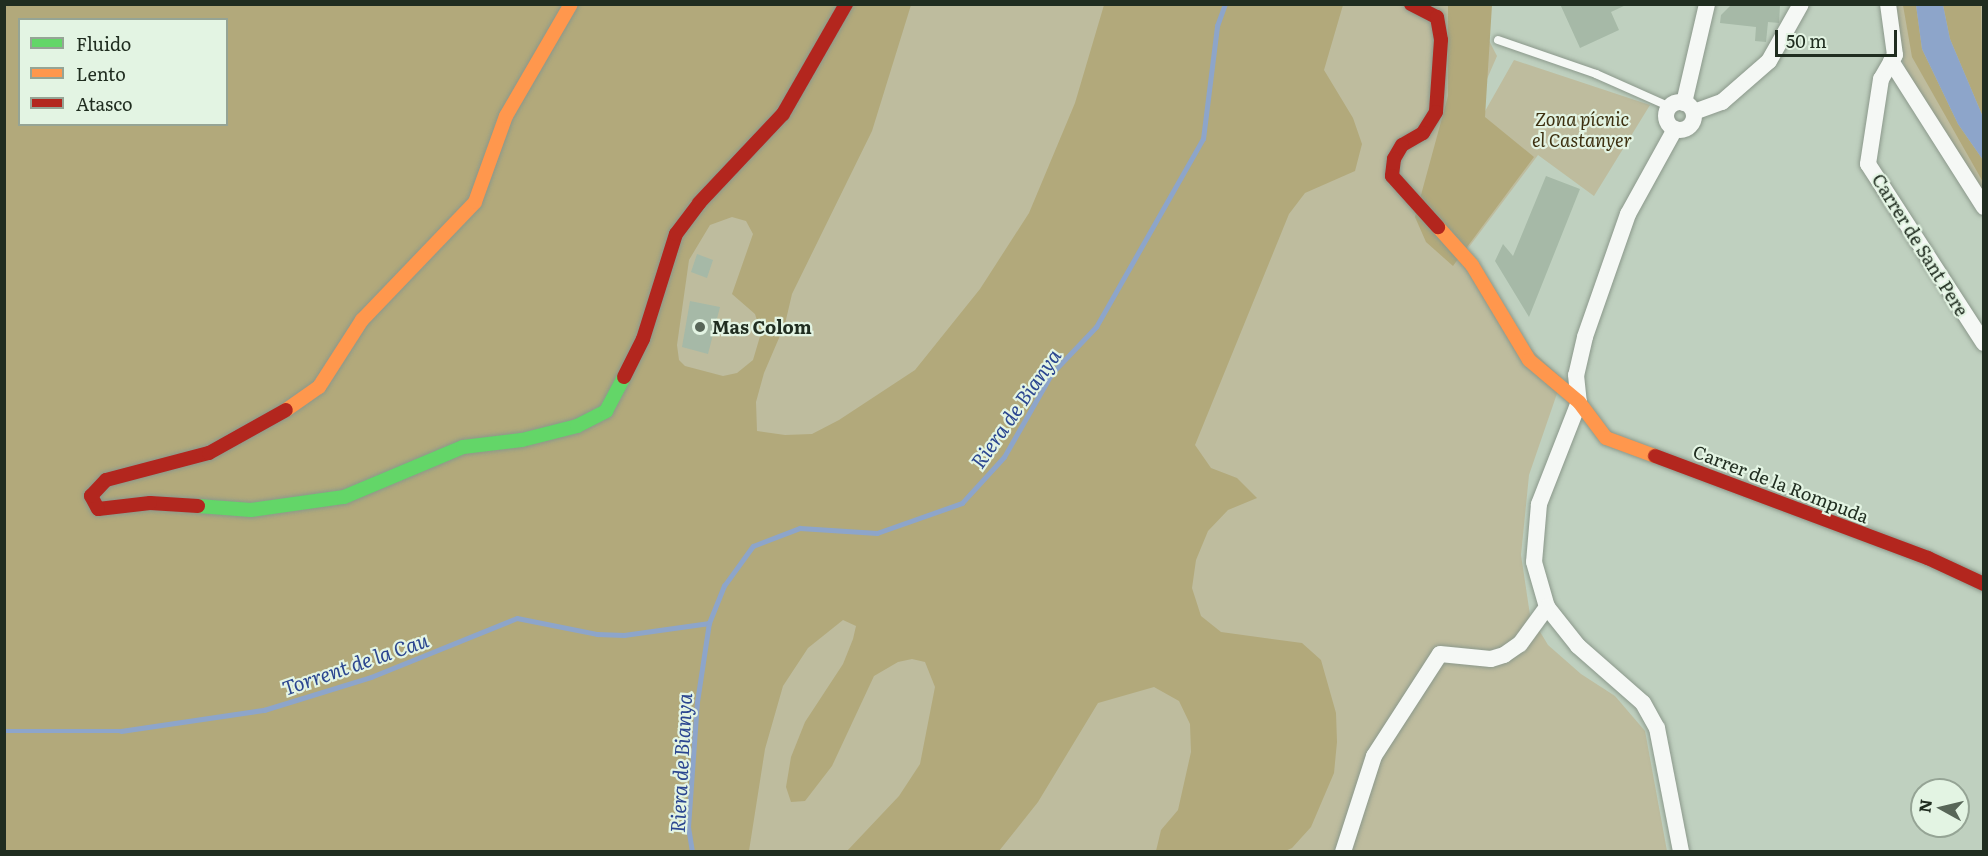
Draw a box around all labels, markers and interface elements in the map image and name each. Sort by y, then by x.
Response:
legend [18,18,228,126]
scale bar [1778,18,1900,56]
text: 50 m [1786,27,1827,54]
text: Fluido [76,30,131,57]
text: Lento [76,60,126,87]
text: Atasco [76,90,133,117]
park label: Zona pícnic el Castanyer [1532,109,1632,152]
street label: Carrer de Sant Pere [1867,170,1973,320]
place label: Mas Colom [712,316,812,338]
marker: Mas Colom [693,320,707,334]
water label: Riera de Bianya [965,344,1065,472]
street label: Carrer de la Rompuda [1690,441,1872,527]
water label: Torrent de la Cau [279,627,431,699]
water label: Riera de Bianya [664,692,696,834]
north arrow [1910,778,1970,838]
text: N [1911,797,1937,814]

